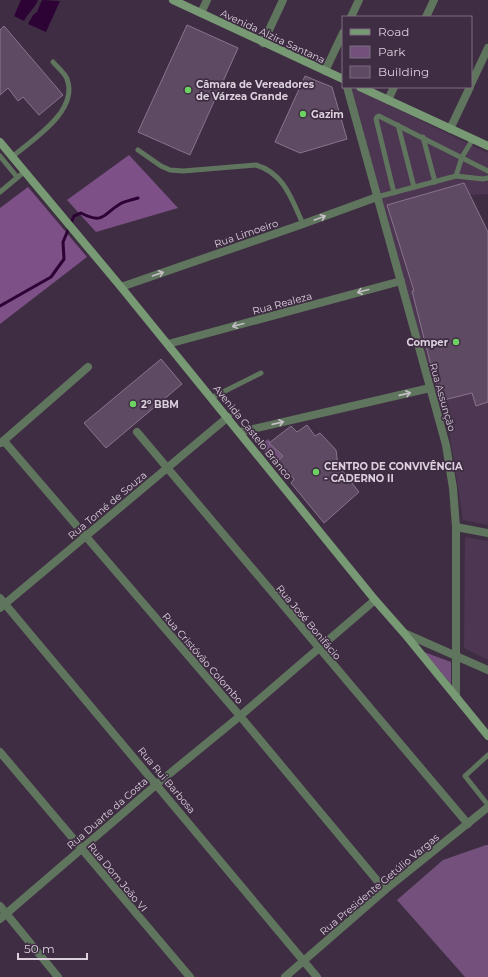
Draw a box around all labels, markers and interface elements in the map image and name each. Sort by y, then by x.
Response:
street label: Avenida Alzira Santana [218,6,327,66]
legend [342,16,472,88]
text: Road [378,24,409,39]
text: Park [378,44,406,59]
text: Building [378,64,429,79]
place label: Câmara de Vereadores de Várzea Grande [196,78,315,103]
marker: Câmara de Vereadores de Várzea Grande [183,85,193,95]
place label: Gazim [311,108,344,121]
marker: Gazim [298,109,308,119]
one-way arrow [314,213,326,221]
street label: Rua Limoeiro [212,216,280,250]
one-way arrow [151,270,164,277]
one-way arrow [357,288,370,295]
street label: Rua Realeza [251,289,313,318]
one-way arrow [231,322,244,329]
place label: Comper [406,336,449,349]
marker: Comper [451,337,461,347]
street label: Rua Assunção [427,361,459,433]
street label: Avenida Castelo Branco [210,382,295,482]
one-way arrow [398,389,411,397]
place label: 2º BBM [141,398,179,411]
marker: 2º BBM [128,399,138,409]
one-way arrow [271,419,284,427]
place label: CENTRO DE CONVIVÊNCIA - CADERNO II [324,460,463,485]
marker: CENTRO DE CONVIVÊNCIA - CADERNO II [311,467,321,477]
street label: Rua Tomé de Souza [65,469,149,542]
street label: Rua José Bonifácio [273,582,344,663]
street label: Rua Cristóvão Colombo [159,610,246,707]
street label: Rua Rui Barbosa [135,744,198,816]
street label: Rua Duarte da Costa [64,775,151,852]
street label: Rua Presidente Getúlio Vargas [317,831,442,938]
street label: Rua Dom João VI [85,840,150,914]
scale bar [18,935,87,961]
text: 50 m [24,941,55,956]

